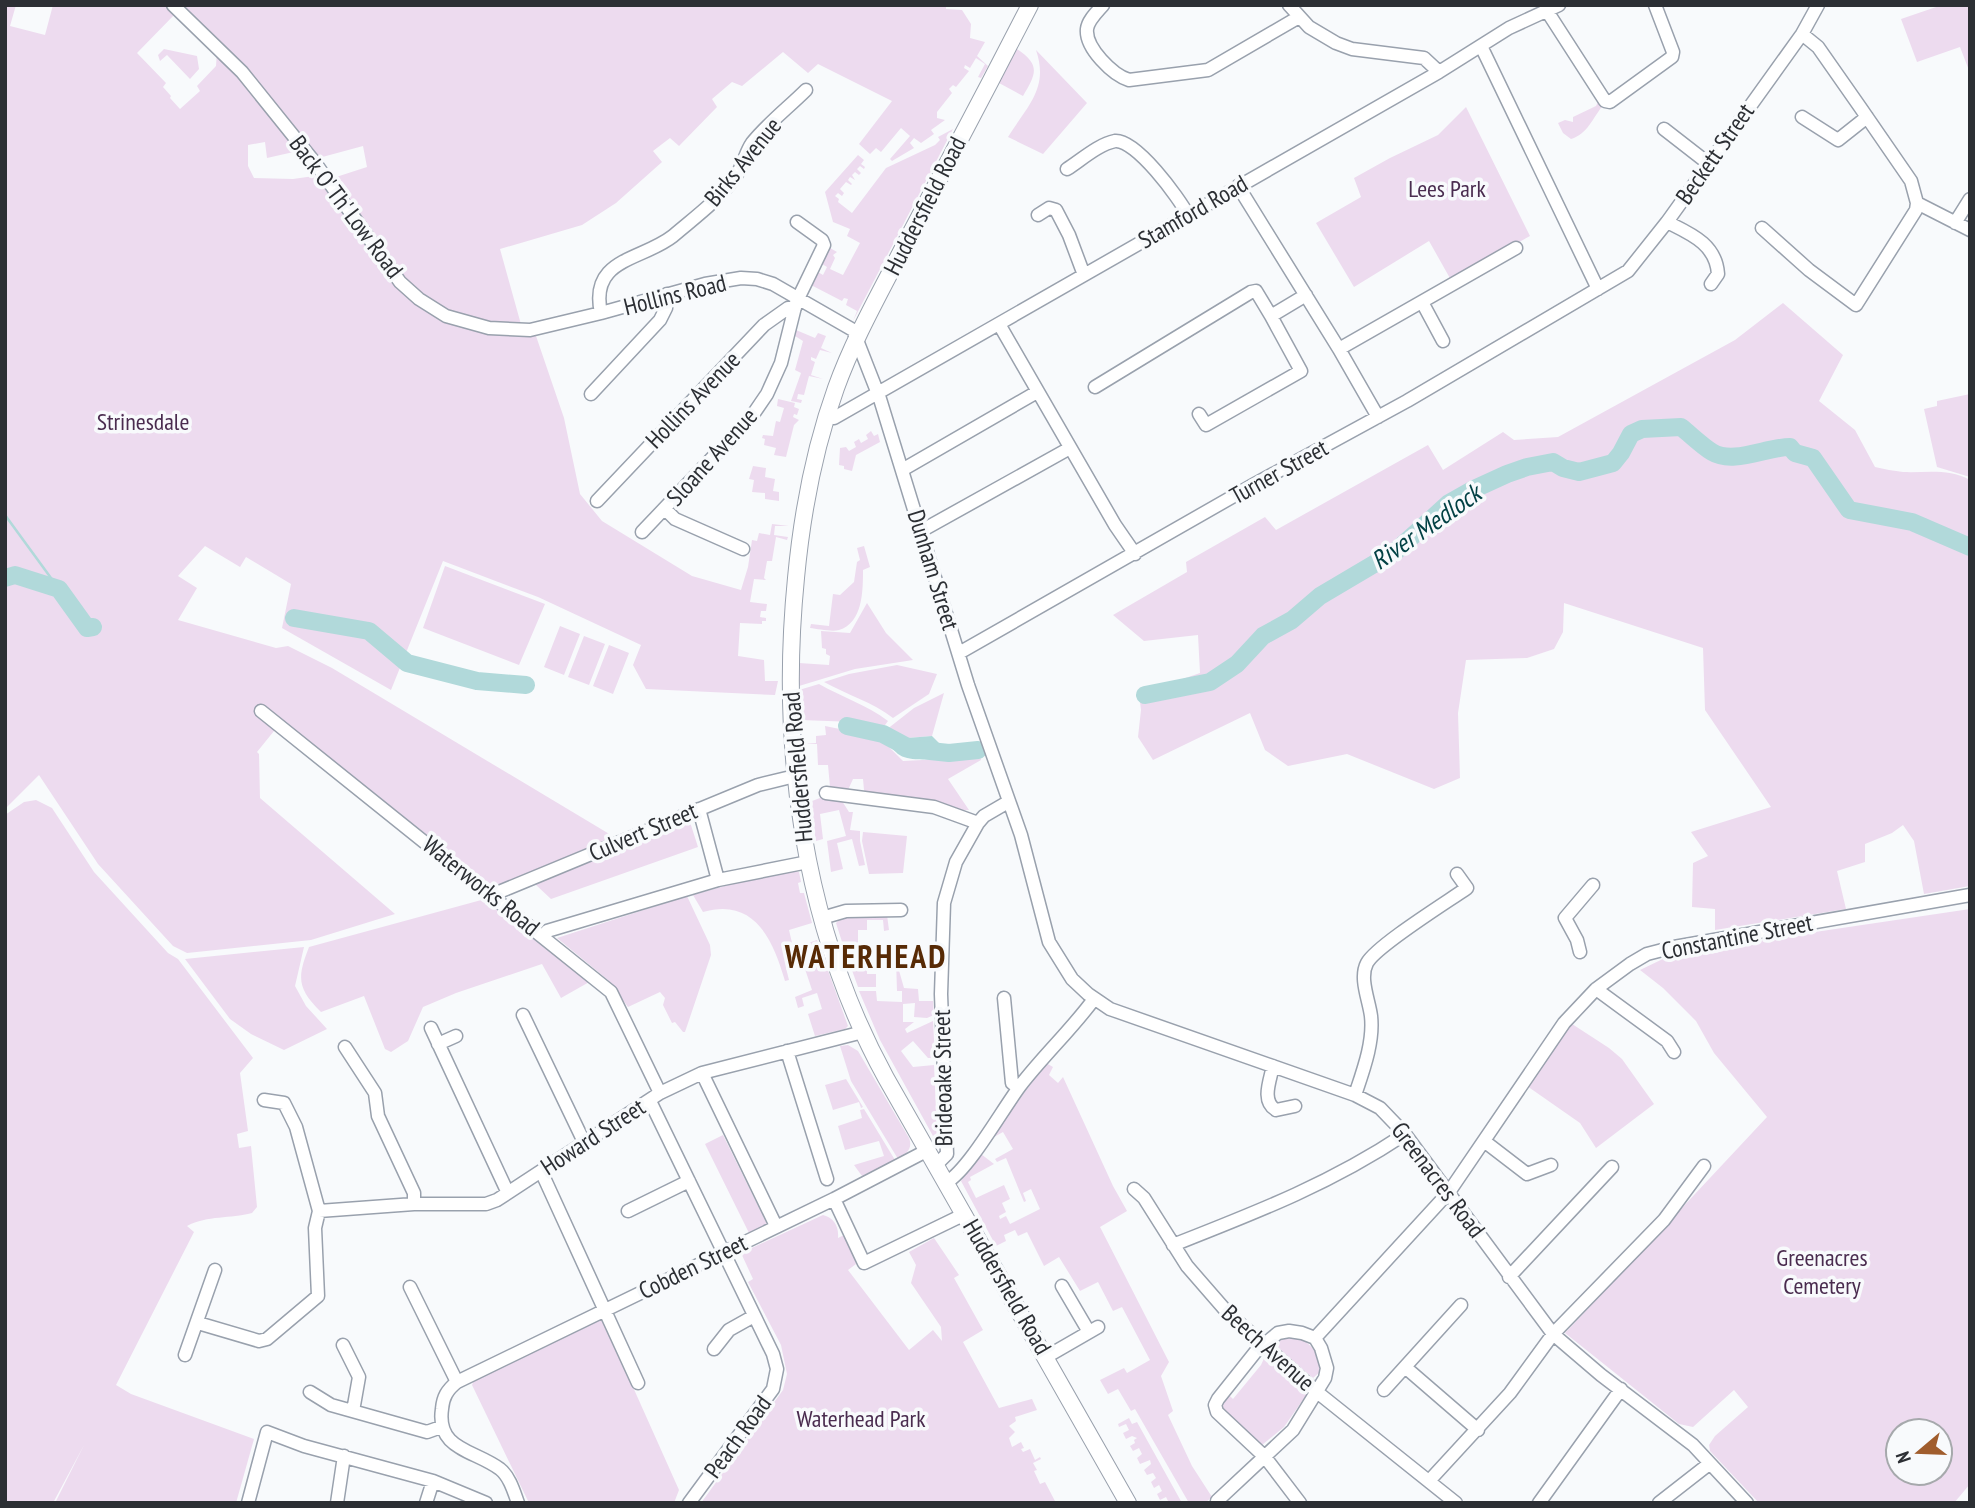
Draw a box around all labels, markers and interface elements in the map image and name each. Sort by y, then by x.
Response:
street label: Beckett Street [1668,97,1761,210]
street label: Birks Avenue [697,111,788,212]
street label: Back O' Th' Low Road [283,129,410,284]
street label: Huddersfield Road [876,131,973,280]
street label: Stamford Road [1132,168,1253,255]
park label: Lees Park [1408,173,1486,204]
street label: Hollins Road [621,267,729,322]
street label: Hollins Avenue [639,344,747,455]
street label: Sloane Avenue [659,401,764,512]
park label: Strinesdale [97,406,189,437]
street label: Turner Street [1224,432,1334,511]
water label: River Medlock [1364,475,1489,576]
street label: Dunham Street [901,506,967,634]
street label: Huddersfield Road [775,690,820,844]
street label: Culvert Street [584,795,702,868]
street label: Waterworks Road [416,829,546,942]
street label: Constantine Street [1659,907,1815,966]
district label: WATERHEAD [784,935,947,977]
street label: Brideoake Street [926,1009,959,1147]
street label: Howard Street [535,1091,651,1182]
street label: Greenacres Road [1385,1116,1492,1244]
street label: Huddersfield Road [956,1214,1059,1360]
street label: Cobden Street [634,1227,752,1306]
park label: Greenacres Cemetery [1776,1242,1868,1301]
street label: Beech Avenue [1215,1298,1321,1398]
street label: Peach Road [697,1389,778,1484]
park label: Waterhead Park [796,1403,926,1434]
north arrow [1884,1417,1954,1487]
text: N [1890,1449,1916,1466]

